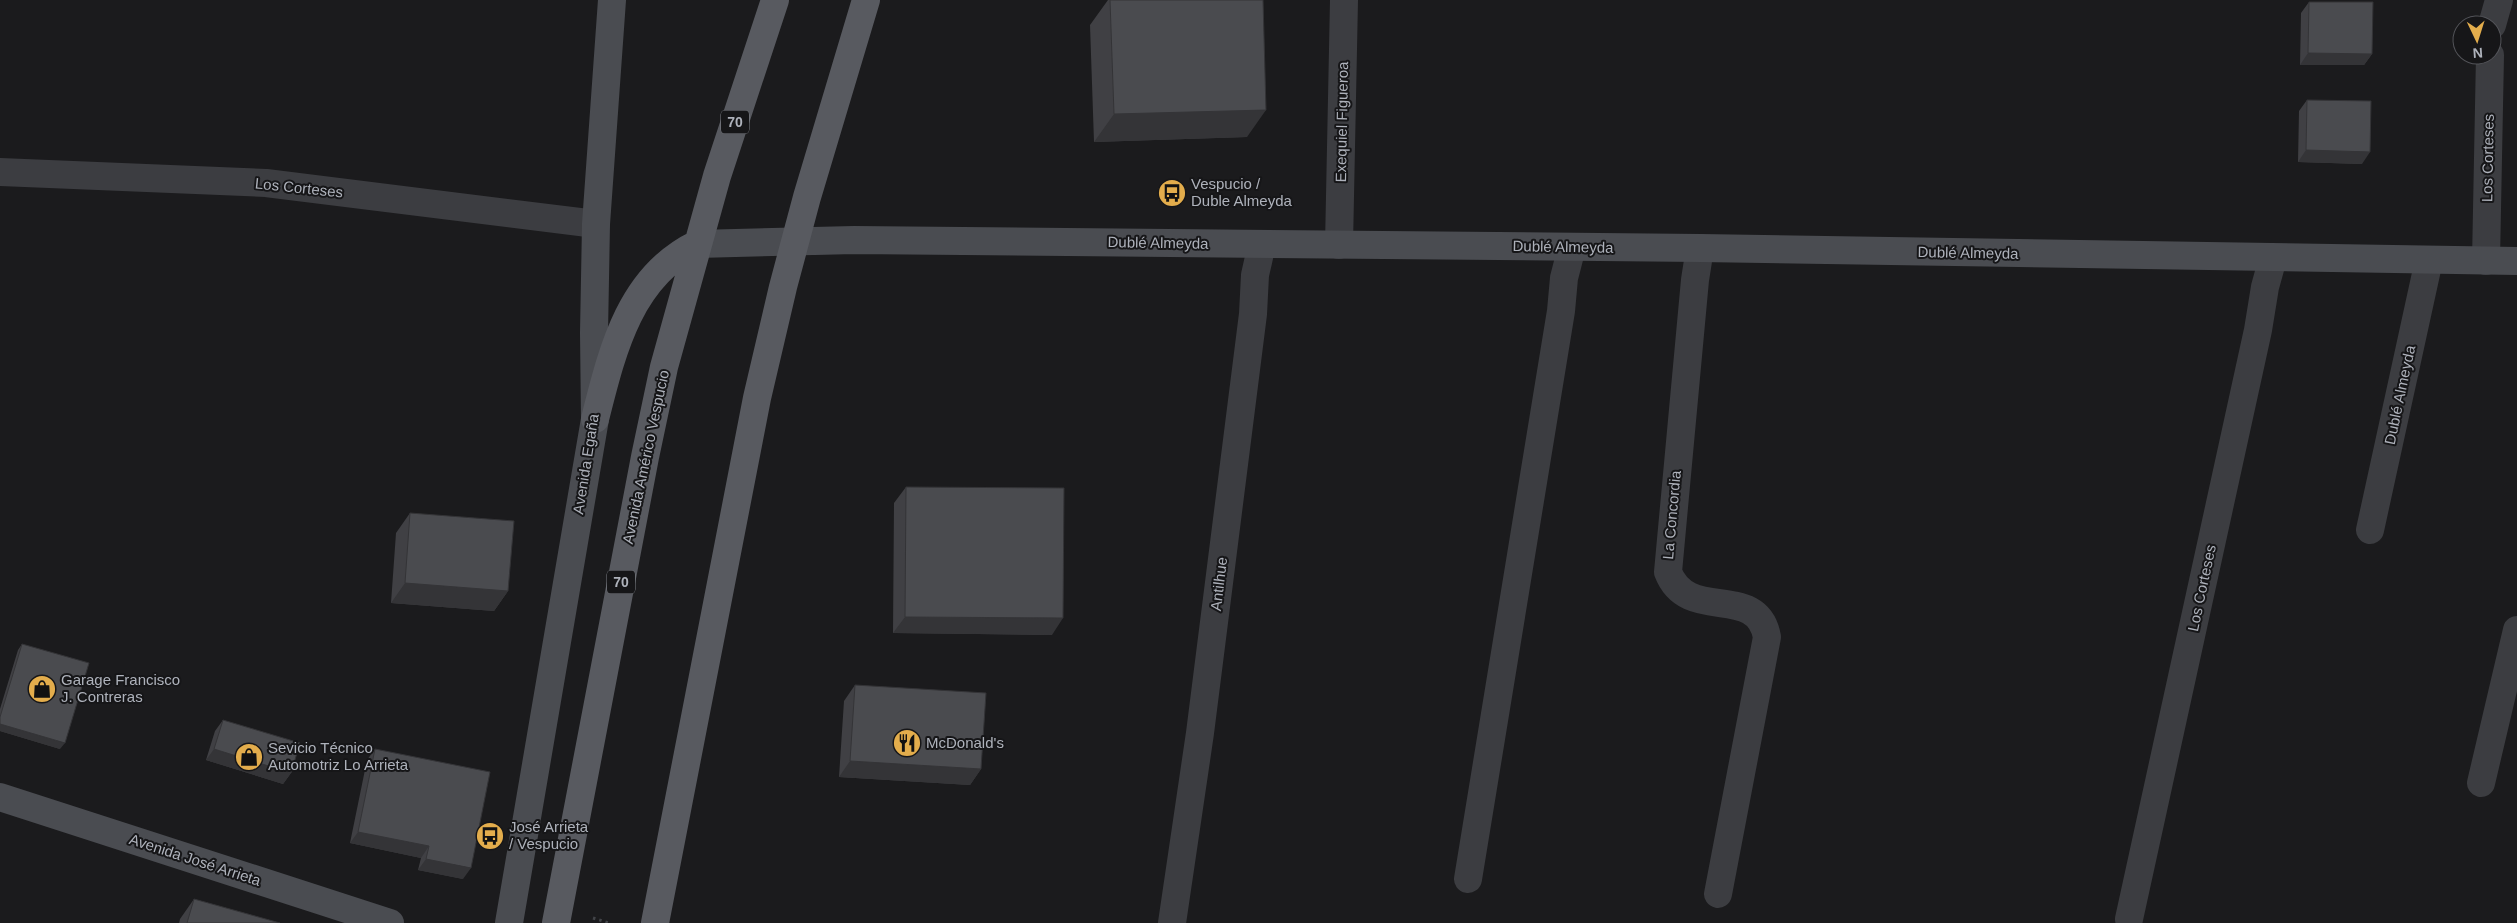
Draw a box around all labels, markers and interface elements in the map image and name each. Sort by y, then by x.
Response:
north arrow [2452,15,2502,65]
text: N [2472,45,2484,61]
street label: Exequiel Figueroa [1332,61,1351,183]
road number: 70 [721,110,749,134]
street label: Los Corteses [2478,114,2497,202]
street label: Los Corteses [254,174,344,201]
place label: Vespucio / Duble Almeyda [1191,175,1293,209]
bus stop icon: Vespucio / Duble Almeyda [1157,178,1187,208]
street label: Dublé Almeyda [1107,233,1209,252]
street label: Dublé Almeyda [1512,237,1614,256]
street label: Dublé Almeyda [1917,243,2019,262]
street label: Dublé Almeyda [2381,343,2418,446]
street label: Avenida Américo Vespucio [619,368,672,545]
street label: Avenida Egaña [569,412,602,515]
street label: La Concordia [1659,469,1684,560]
street label: Los Corteses [2184,543,2219,633]
street label: Antilhue [1207,556,1230,612]
road number: 70 [607,570,635,594]
place label: Garage Francisco J. Contreras [61,671,180,705]
shop icon: Garage Francisco J. Contreras [27,674,57,704]
restaurant icon: McDonald's [892,728,922,758]
place label: McDonald's [926,734,1004,751]
place label: Sevicio Técnico Automotriz Lo Arrieta [268,739,409,773]
shop icon: Sevicio Técnico Automotriz Lo Arrieta [234,742,264,772]
place label: José Arrieta / Vespucio [509,818,589,852]
bus stop icon: José Arrieta / Vespucio [475,821,505,851]
street label: Avenida José Arrieta [127,830,264,889]

